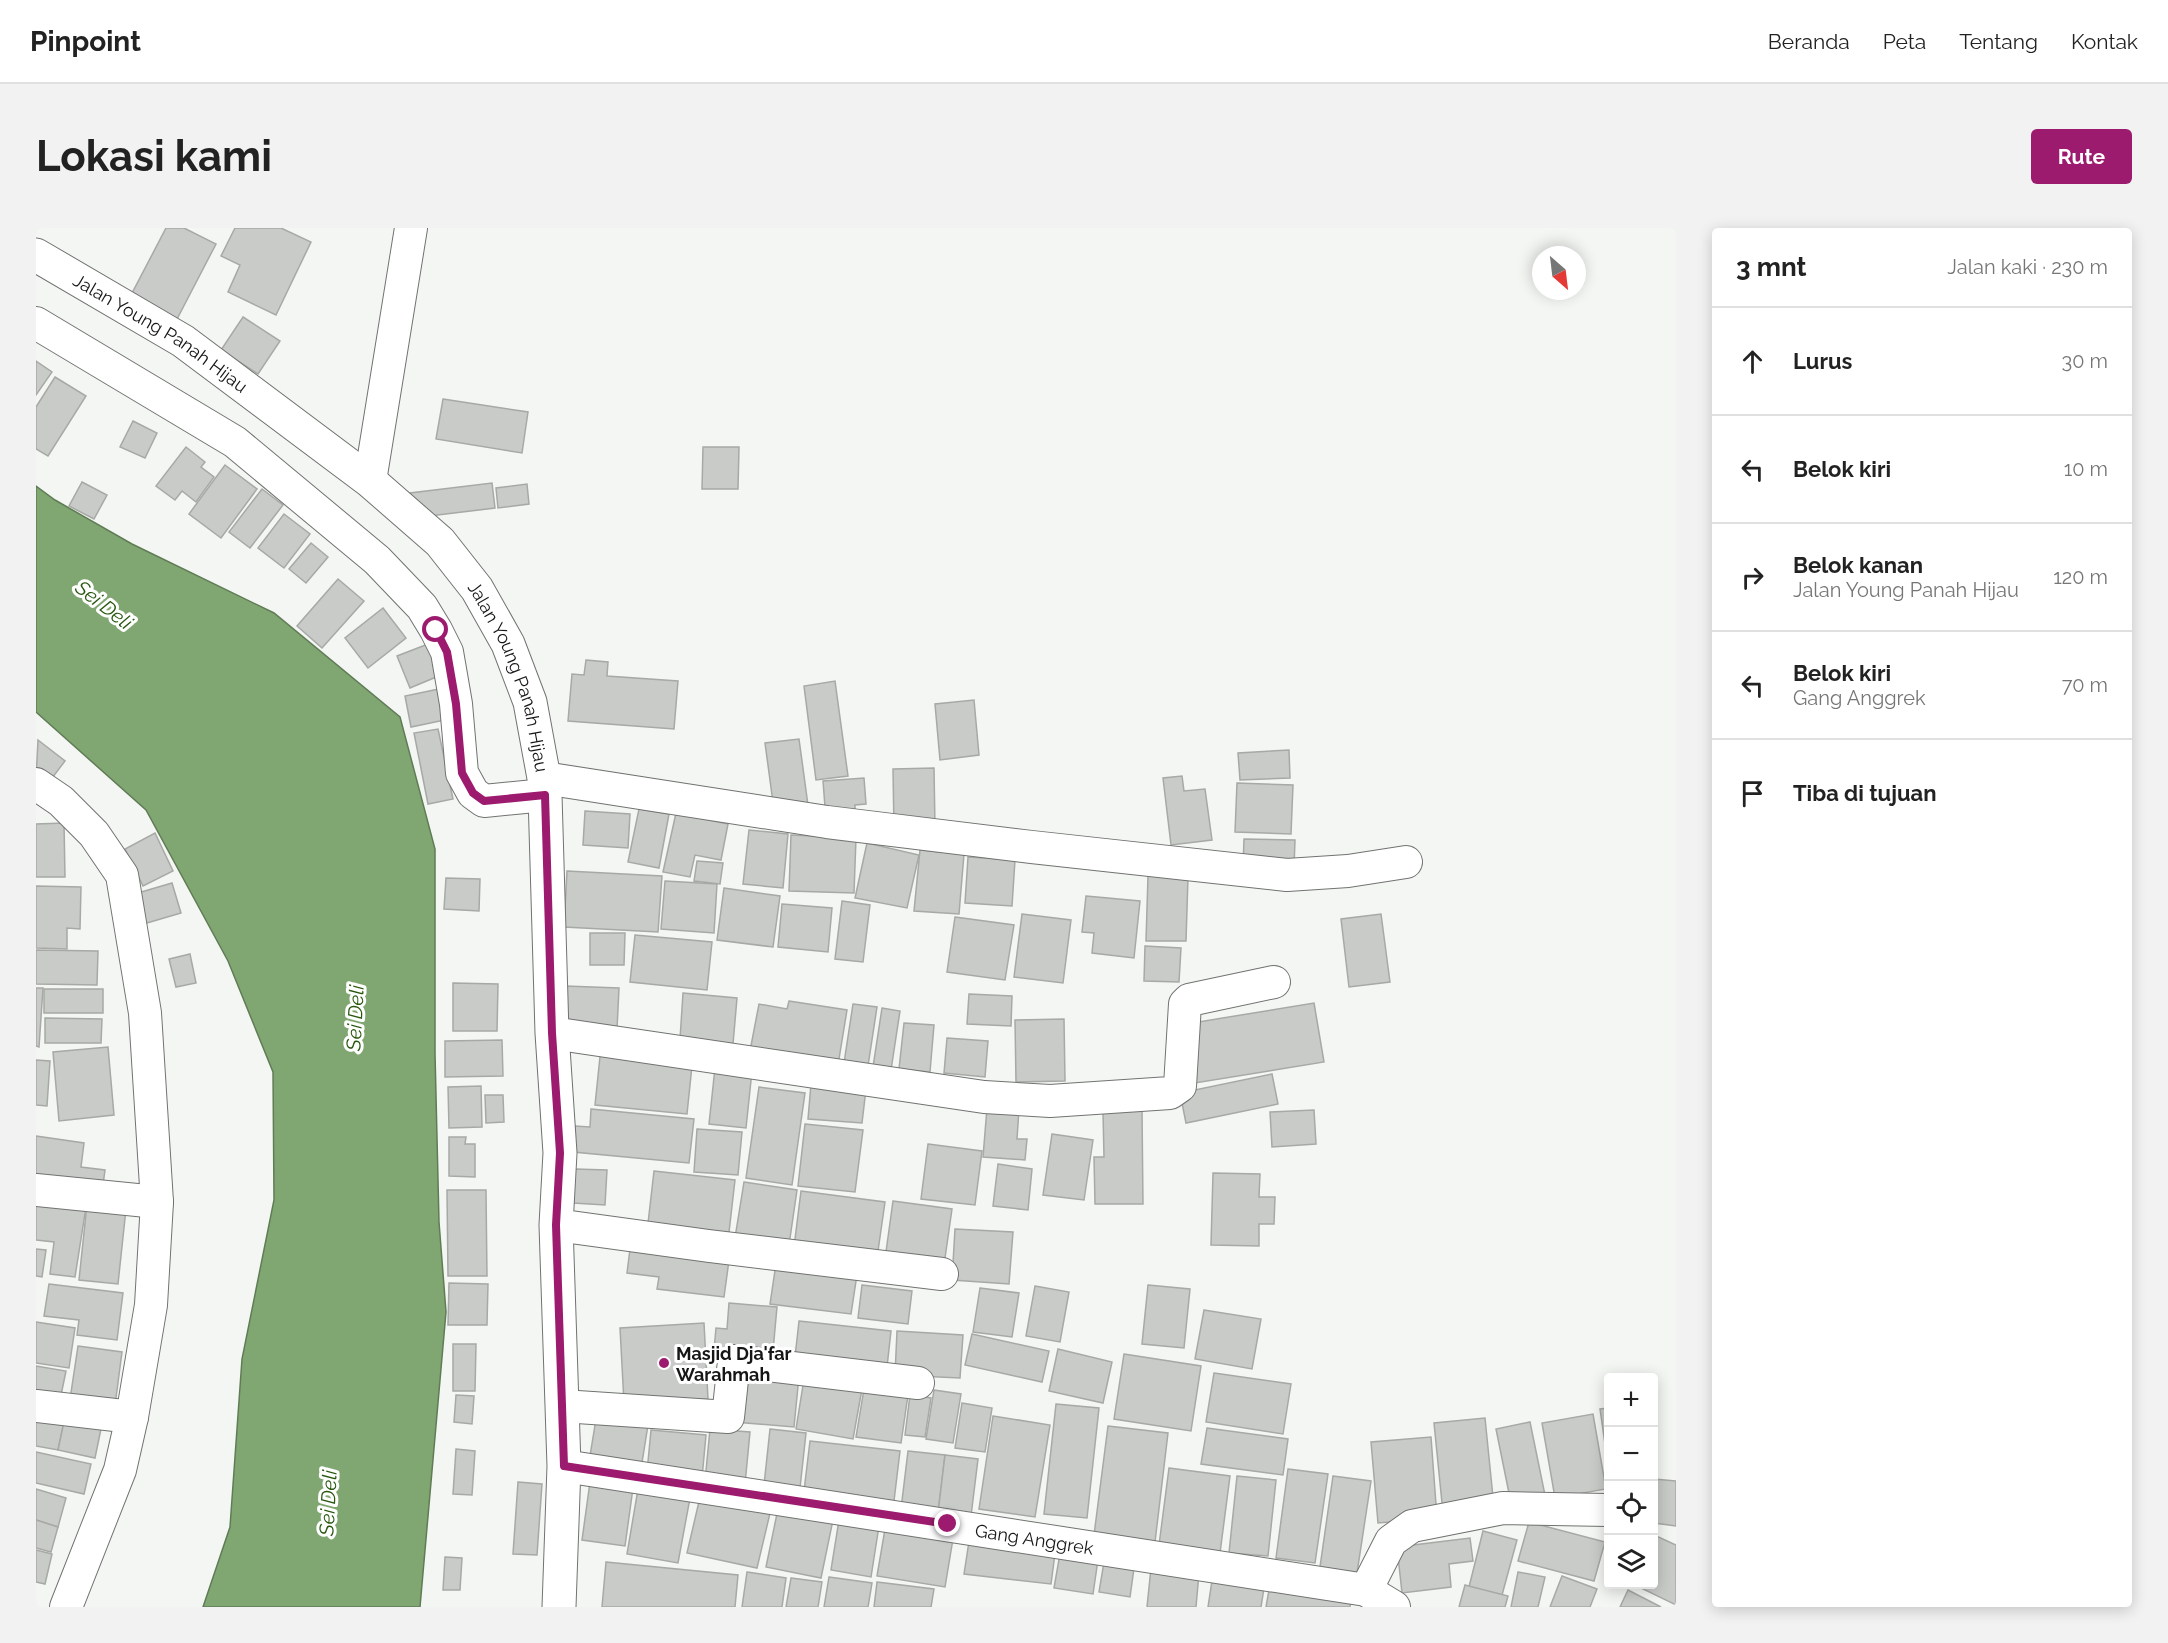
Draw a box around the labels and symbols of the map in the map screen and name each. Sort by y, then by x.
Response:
north arrow [1532,246,1586,300]
street label: Jalan Young Panah Hijau [70,269,252,396]
water label: Sei Deli [70,575,138,635]
street label: Jalan Young Panah Hijau [464,577,553,774]
route start [422,616,448,642]
water label: Sei Deli [341,984,369,1052]
place label: Masjid Dja'far Warahmah [676,1343,792,1385]
marker: Masjid Dja'far Warahmah [657,1356,671,1370]
water label: Sei Deli [314,1469,342,1537]
route end [934,1510,960,1536]
street label: Gang Anggrek [974,1519,1095,1558]

